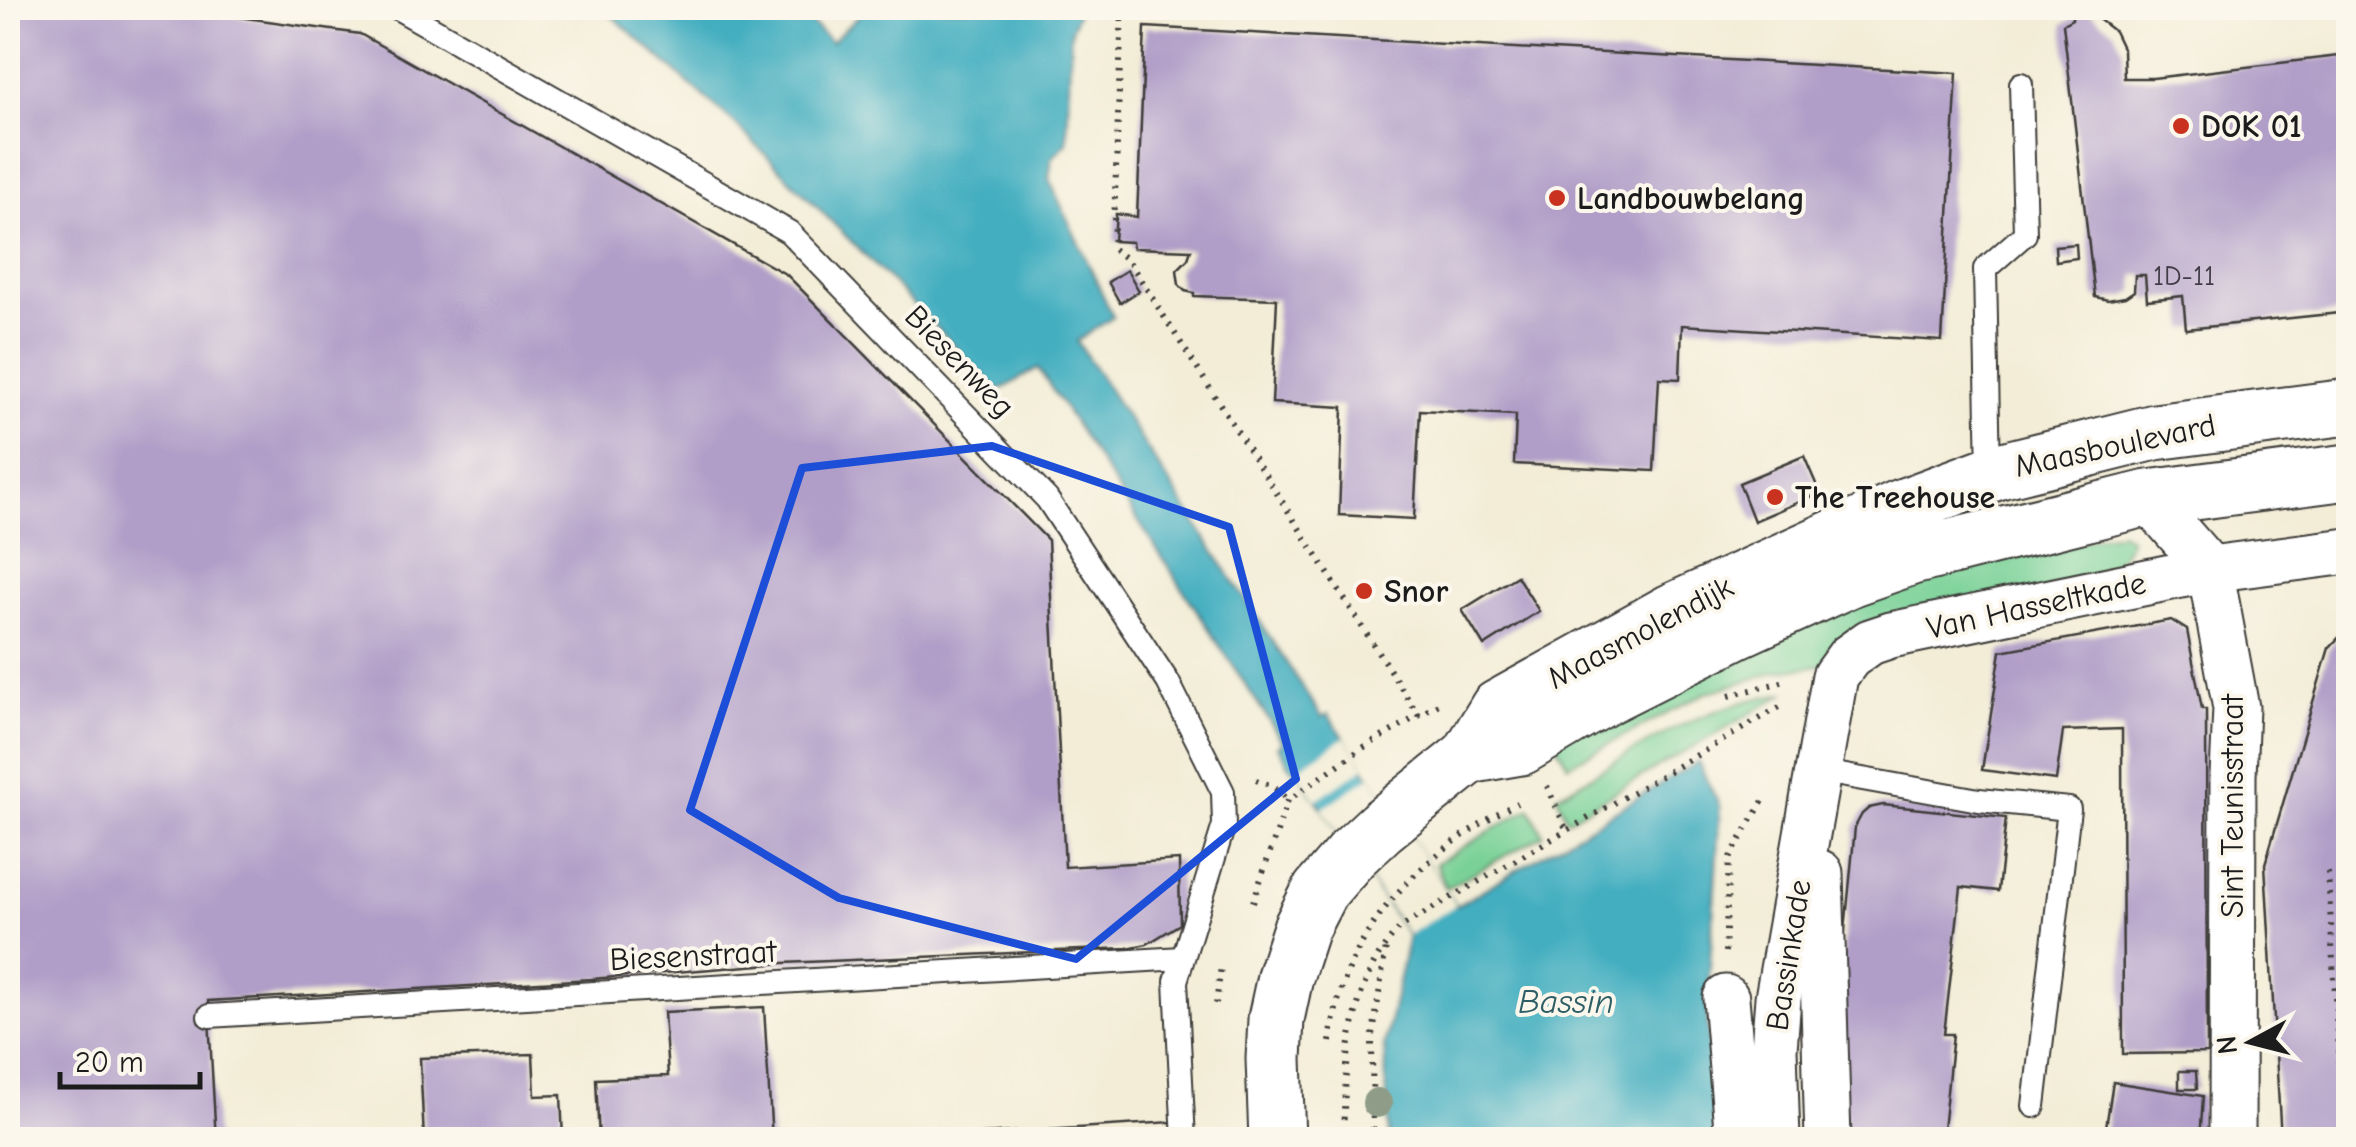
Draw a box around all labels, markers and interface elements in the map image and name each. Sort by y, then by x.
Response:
place label: DOK 01 [2201,108,2302,145]
marker: DOK 01 [2170,115,2192,137]
place label: Landbouwbelang [1577,180,1805,217]
marker: Landbouwbelang [1546,187,1568,209]
house number: 1D-11 [2153,260,2215,292]
street label: Biesenweg [897,298,1022,425]
street label: Maasboulevard [2011,406,2219,485]
place label: The Treehouse [1795,479,1995,516]
marker: The Treehouse [1764,486,1786,508]
street label: Van Hasseltkade [1923,564,2149,647]
street label: Maasmolendijk [1541,568,1740,697]
place label: Snor [1384,573,1448,610]
marker: Snor [1353,580,1375,602]
street label: Sint Teunisstraat [2214,693,2251,918]
street label: Bassinkade [1758,877,1819,1033]
street label: Biesenstraat [609,933,778,978]
water label: Bassin [1518,981,1614,1022]
north arrow [2201,992,2301,1092]
scale bar [60,1027,200,1089]
text: N [2210,1034,2244,1056]
text: 20 m [75,1045,144,1080]

